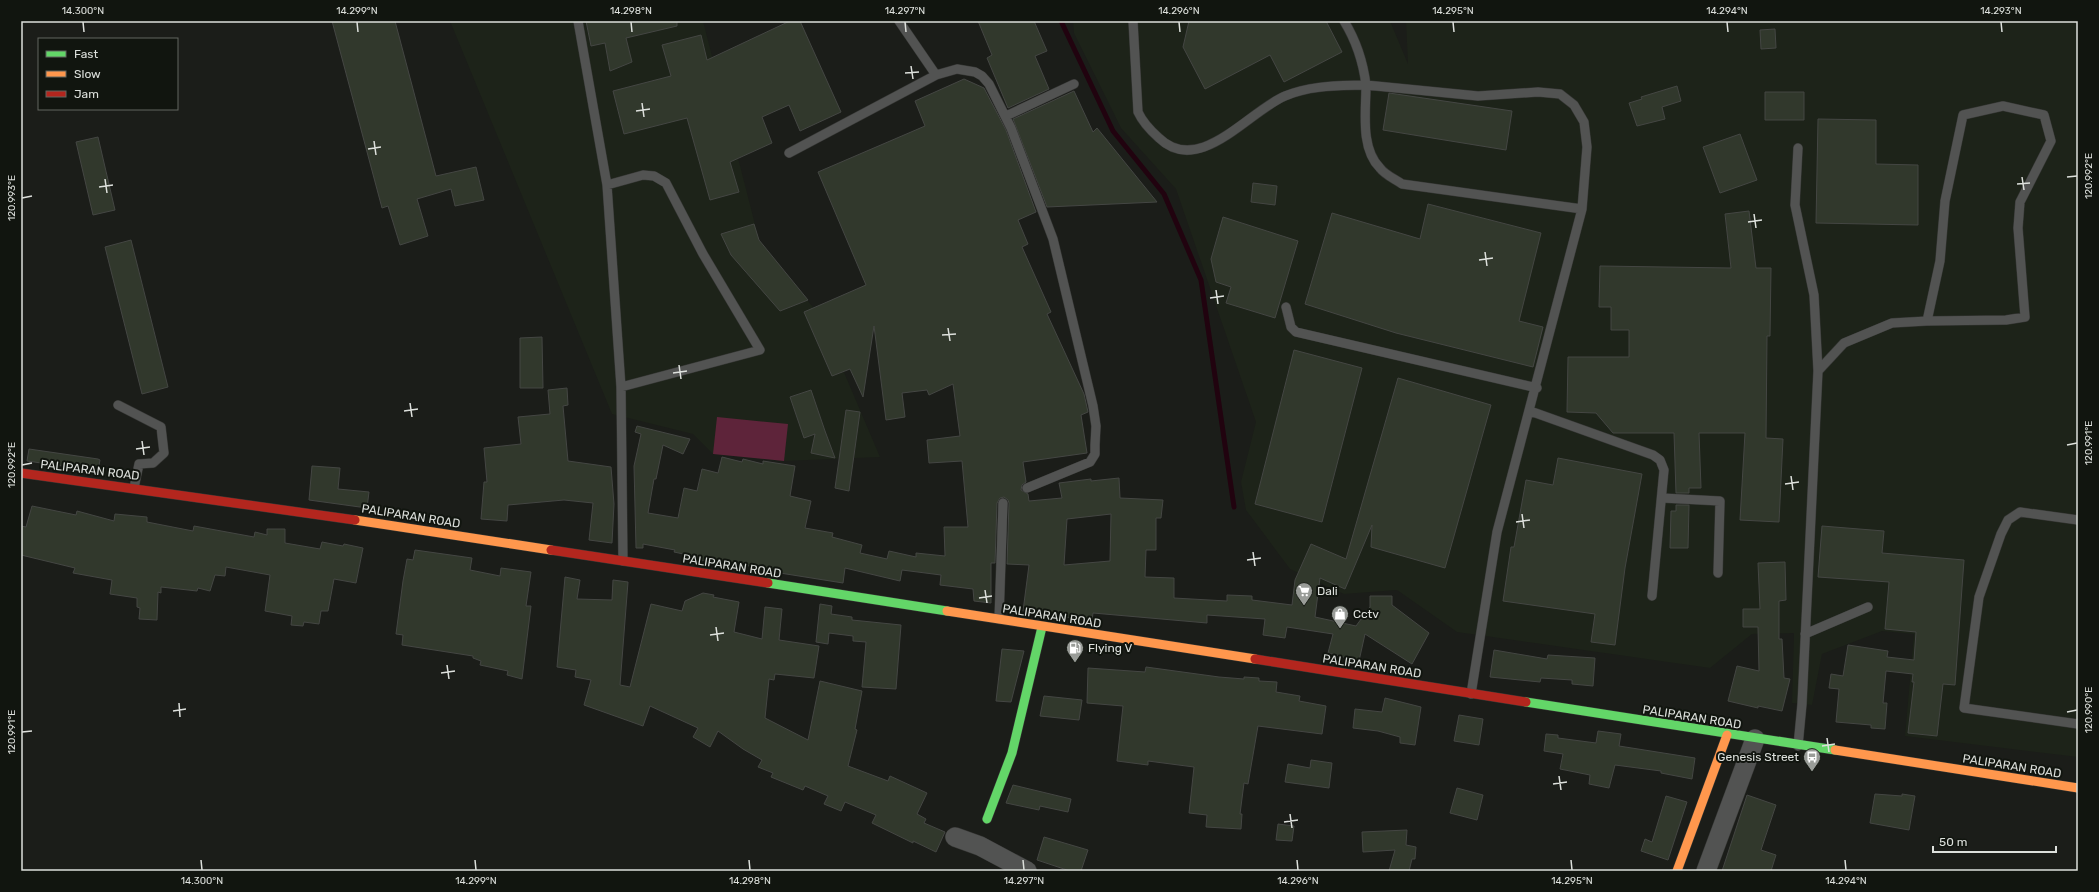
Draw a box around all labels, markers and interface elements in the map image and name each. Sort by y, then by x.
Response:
text: 14.300°N [62,5,104,17]
text: 14.299°N [336,5,378,17]
text: 14.298°N [610,5,652,17]
text: 14.297°N [885,5,925,17]
text: 14.296°N [1158,5,1200,17]
text: 14.295°N [1432,5,1474,17]
text: 14.294°N [1706,5,1748,17]
text: 14.293°N [1980,5,2022,17]
legend [38,38,178,110]
text: Fast [74,47,98,61]
text: Slow [74,67,101,81]
text: Jam [74,87,99,101]
text: 120.992°E [2083,153,2095,199]
text: 120.993°E [6,175,18,221]
text: 120.991°E [2083,421,2095,465]
text: 120.992°E [6,442,18,488]
street label: PALIPARAN ROAD [40,457,140,483]
street label: PALIPARAN ROAD [361,501,461,531]
street label: PALIPARAN ROAD [682,551,782,581]
supermarket icon: Dali [1294,581,1314,606]
place label: Dali [1317,584,1338,598]
street label: PALIPARAN ROAD [1002,601,1102,631]
shop icon: Cctv [1330,604,1350,629]
place label: Cctv [1353,607,1379,621]
fuel station icon: Flying V [1065,638,1085,663]
place label: Flying V [1088,641,1133,655]
street label: PALIPARAN ROAD [1322,651,1422,681]
text: 120.990°E [2083,687,2095,733]
street label: PALIPARAN ROAD [1642,702,1742,732]
text: 120.991°E [6,710,18,754]
bus stop icon: Genesis Street [1802,747,1822,772]
place label: Genesis Street [1717,750,1799,764]
street label: PALIPARAN ROAD [1962,751,2062,781]
scale bar [1933,828,2056,854]
text: 50 m [1939,835,1967,849]
text: 14.300°N [181,875,223,887]
text: 14.299°N [455,875,497,887]
text: 14.298°N [729,875,771,887]
text: 14.297°N [1004,875,1044,887]
text: 14.296°N [1277,875,1319,887]
text: 14.295°N [1551,875,1593,887]
text: 14.294°N [1825,875,1867,887]

